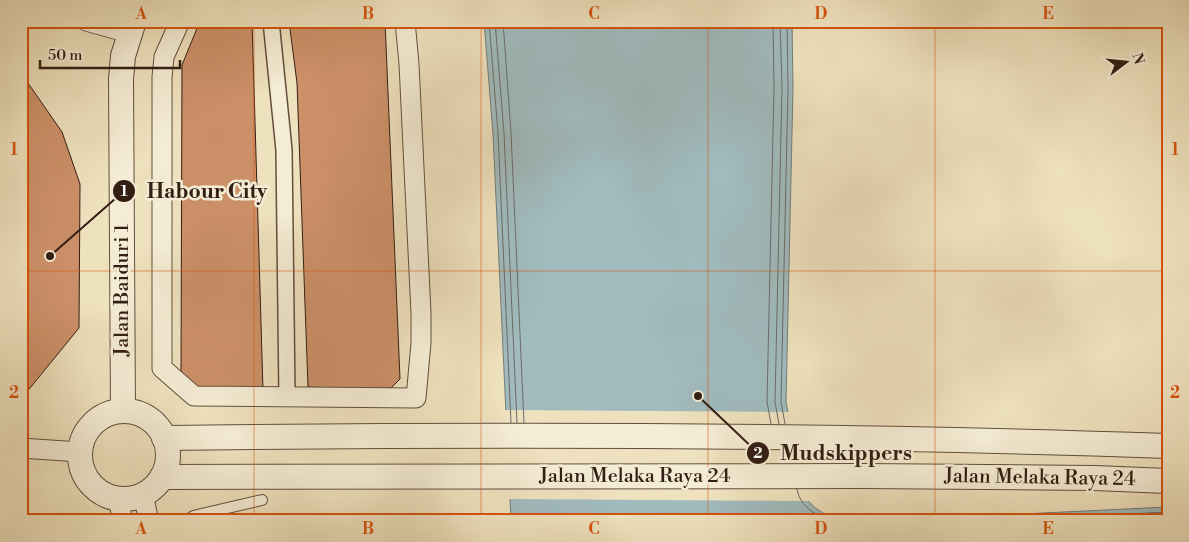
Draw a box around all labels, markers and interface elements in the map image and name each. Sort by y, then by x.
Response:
text: A [134,4,147,24]
text: B [362,4,374,24]
text: C [588,4,600,24]
text: D [815,4,828,24]
text: E [1042,4,1054,24]
scale bar [40,38,180,70]
north arrow [1102,38,1152,88]
text: 50 m [48,46,82,65]
text: N [1127,51,1148,66]
text: 1 [10,140,18,160]
text: 1 [1171,140,1179,160]
callout: Habour City [112,173,277,209]
text: Habour City [147,179,268,205]
text: 1 [120,182,128,201]
street label: Jalan Baiduri 1 [110,223,135,357]
text: 2 [9,383,19,403]
text: 2 [1170,383,1180,403]
callout: Mudskippers [745,435,922,471]
text: Mudskippers [780,441,912,467]
text: 2 [753,444,763,463]
street label: Jalan Melaka Raya 24 [538,464,731,489]
street label: Jalan Melaka Raya 24 [943,464,1136,492]
text: A [134,519,147,539]
text: B [362,519,374,539]
text: C [588,519,600,539]
text: D [815,519,828,539]
text: E [1042,519,1054,539]

